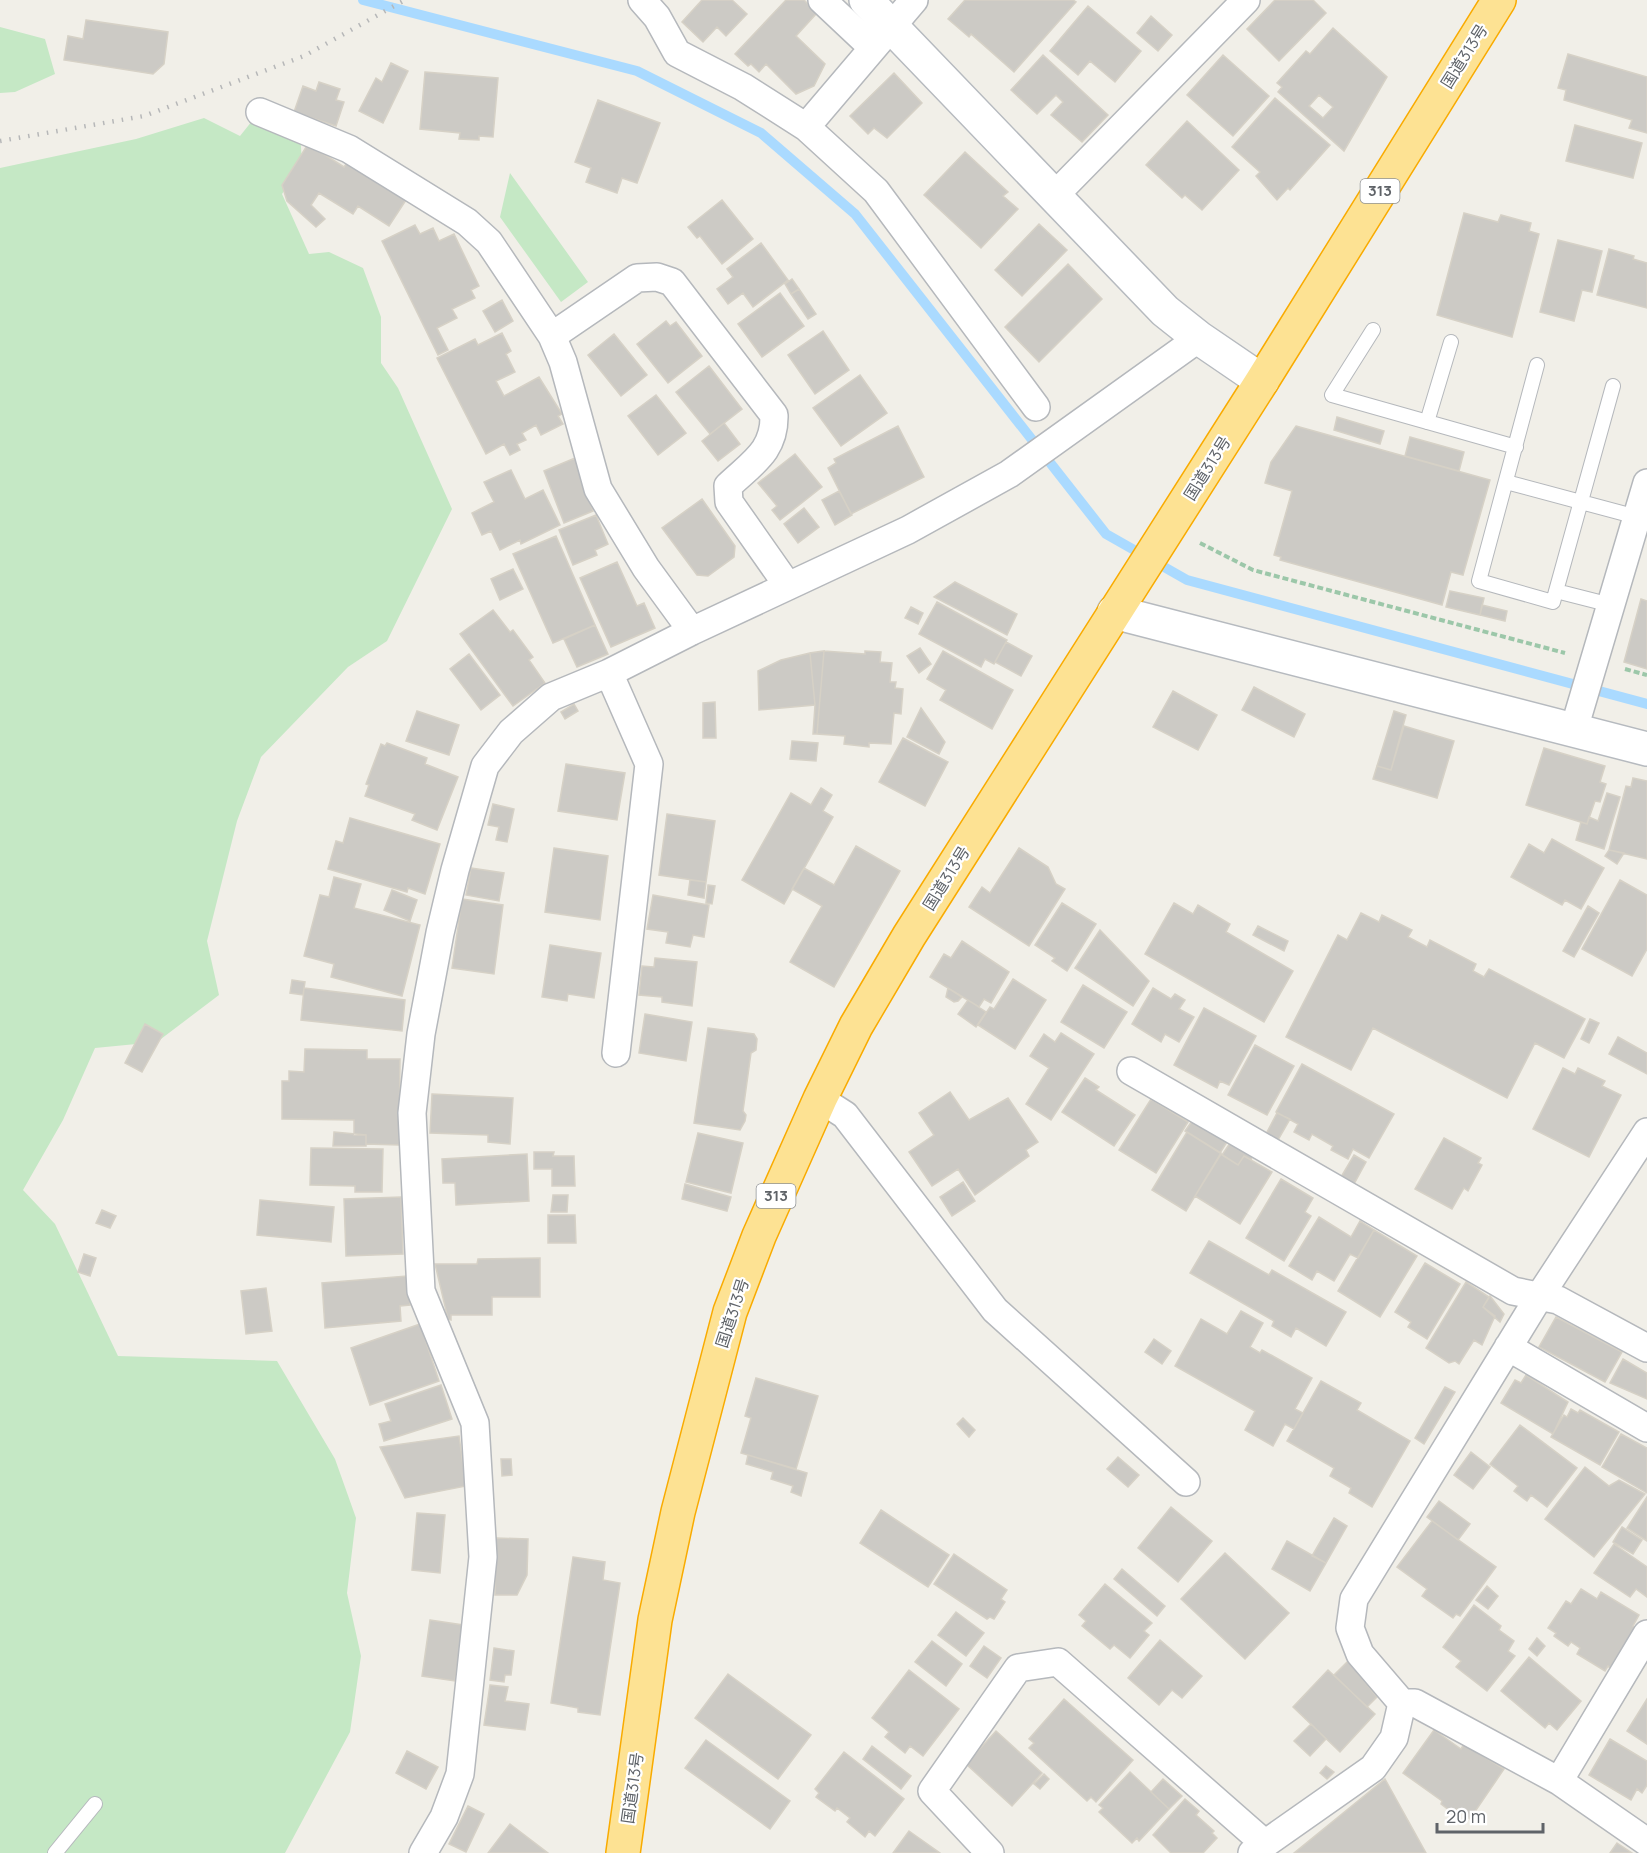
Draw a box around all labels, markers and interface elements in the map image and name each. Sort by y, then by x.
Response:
street label: 国道313号 [1436,20,1492,92]
road number: 313 [1360,179,1400,203]
street label: 国道313号 [1179,432,1235,504]
street label: 国道313号 [918,842,974,914]
road number: 313 [756,1184,796,1208]
street label: 国道313号 [710,1275,754,1351]
street label: 国道313号 [616,1751,648,1825]
scale bar [1437,1796,1544,1834]
text: 20 m [1446,1804,1486,1828]

